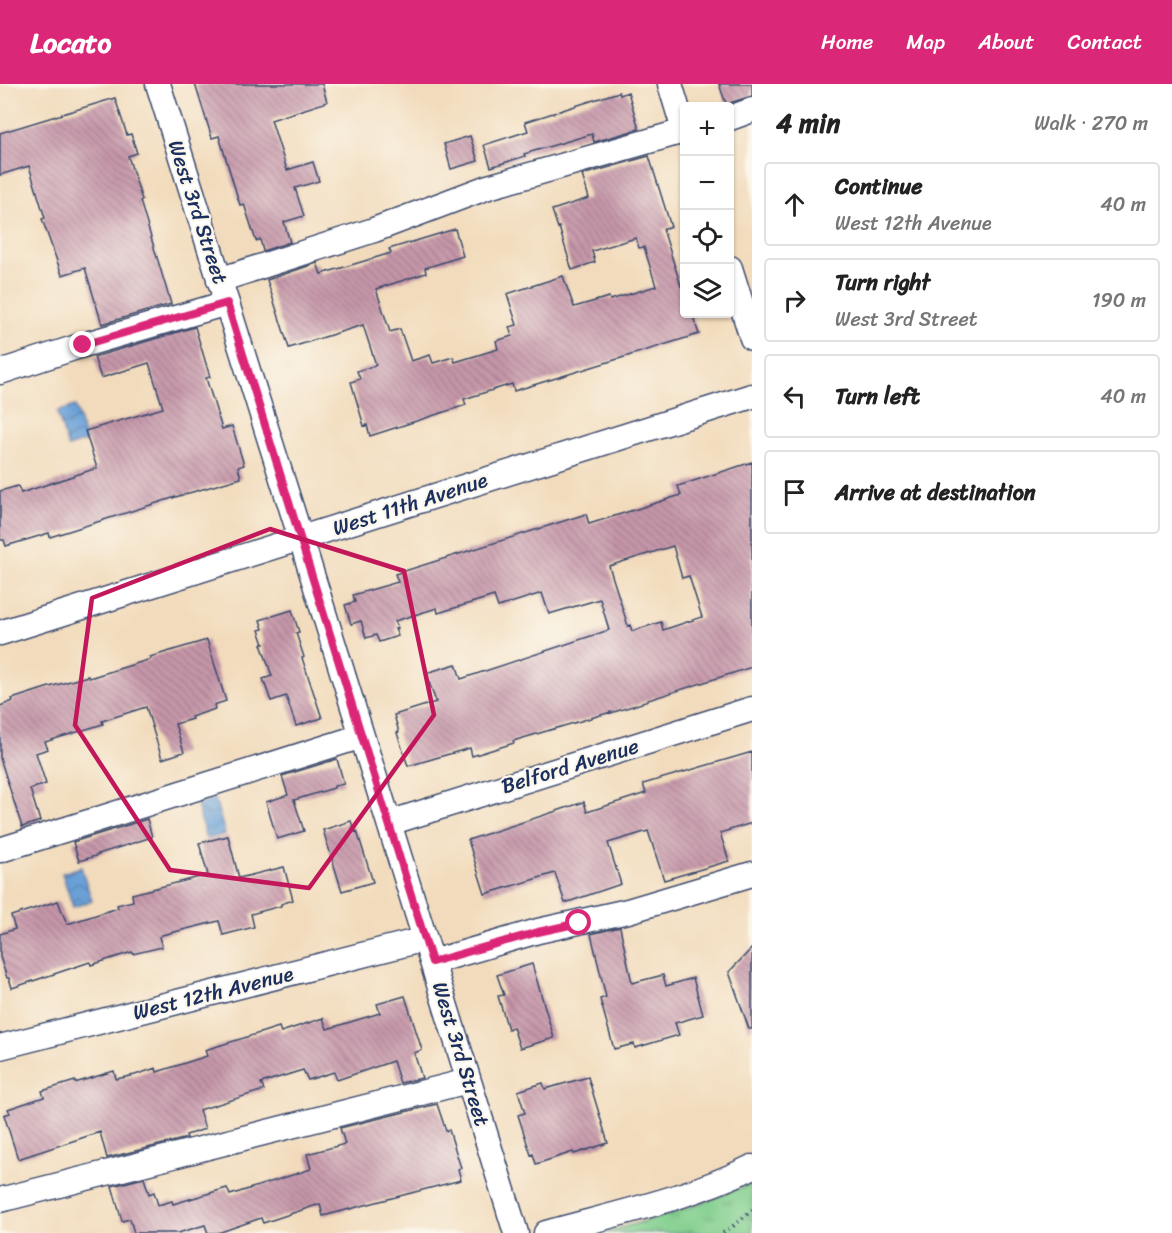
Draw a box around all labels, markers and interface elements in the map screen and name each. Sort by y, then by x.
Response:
text: Locato [30,18,111,67]
text: Home [821,23,873,61]
text: Map [906,23,945,61]
text: About [978,23,1035,61]
text: Contact [1068,23,1142,61]
text: 4 min [776,100,840,146]
map controls [680,102,734,318]
button: + [680,102,734,156]
text: Walk · 270 m [1034,106,1148,141]
street label: West 3rd Street [157,135,239,289]
button: − [680,156,734,210]
text: Continue [835,167,923,206]
text: 40 m [1100,187,1146,222]
icon: ahead [778,188,811,221]
text: West 12th Avenue [835,206,992,241]
button: locate [680,210,734,264]
text: Turn right [835,263,930,302]
button: layers [680,264,734,318]
text: 190 m [1092,283,1146,318]
icon: right [778,284,811,317]
text: West 3rd Street [835,302,978,337]
route end [69,331,95,357]
text: Turn left [835,377,920,416]
text: 40 m [1100,379,1146,414]
icon: left [778,380,811,413]
street label: West 11th Avenue [327,461,493,547]
text: Arrive at destination [835,473,1036,512]
icon: arrive [778,476,811,509]
street label: Belford Avenue [497,727,644,805]
route start [565,909,591,935]
street label: West 12th Avenue [129,955,297,1031]
street label: West 3rd Street [421,977,501,1131]

